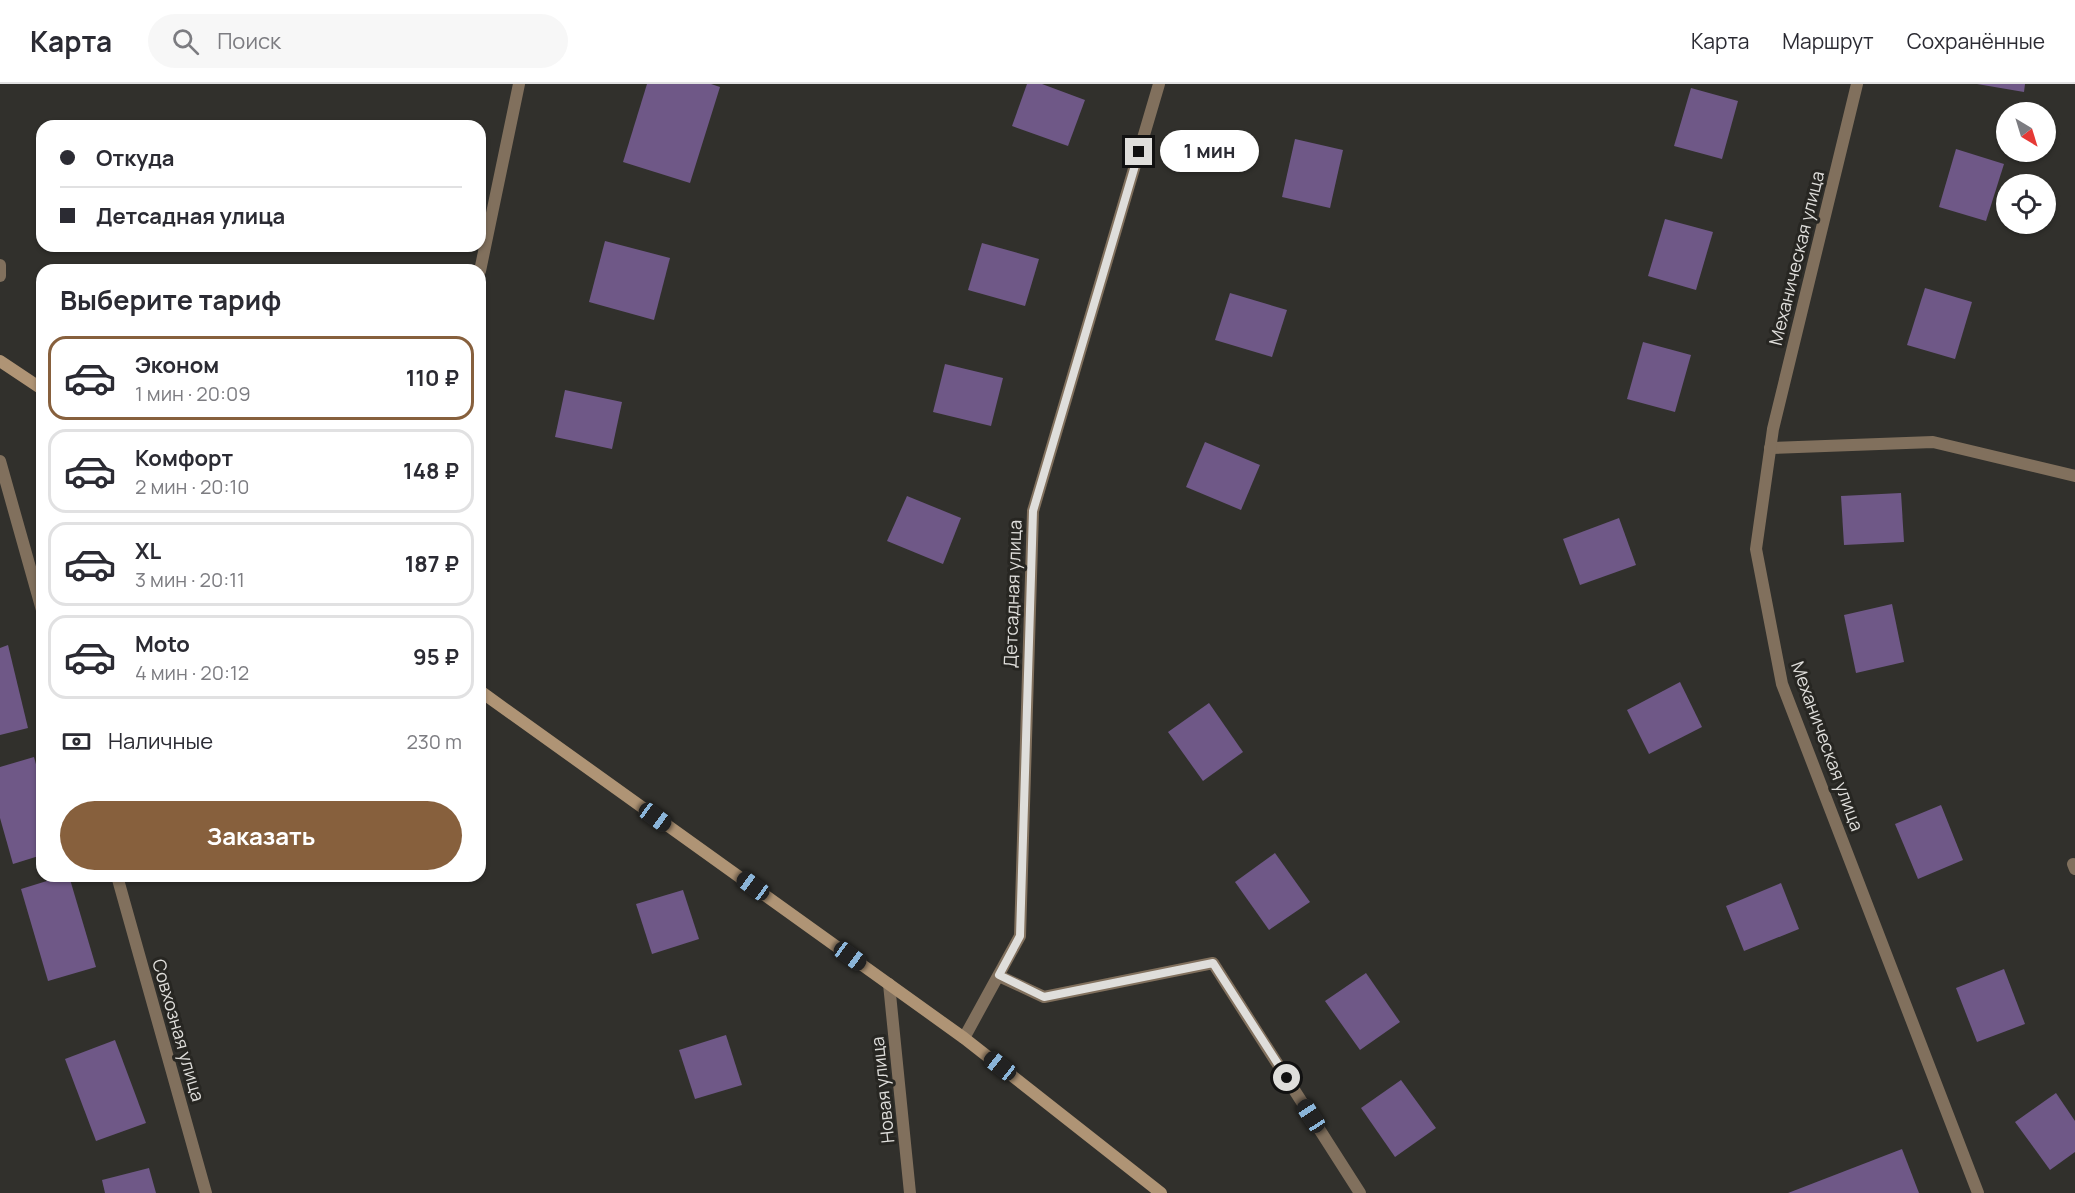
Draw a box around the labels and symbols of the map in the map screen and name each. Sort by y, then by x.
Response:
north arrow [1996,102,2056,162]
callout: 1 мин [1160,131,1259,173]
route end [1125,138,1152,165]
street label: Механическая улица [1763,168,1829,348]
street label: Детсадная улица [997,519,1027,669]
street label: Механическая улица [1786,658,1870,834]
car [635,799,675,835]
car [733,868,773,904]
car [830,938,870,974]
street label: Совхозная улица [147,956,211,1104]
street label: Новая улица [864,1036,900,1144]
car [980,1048,1020,1084]
route start [1273,1064,1300,1091]
car [1294,1096,1328,1136]

